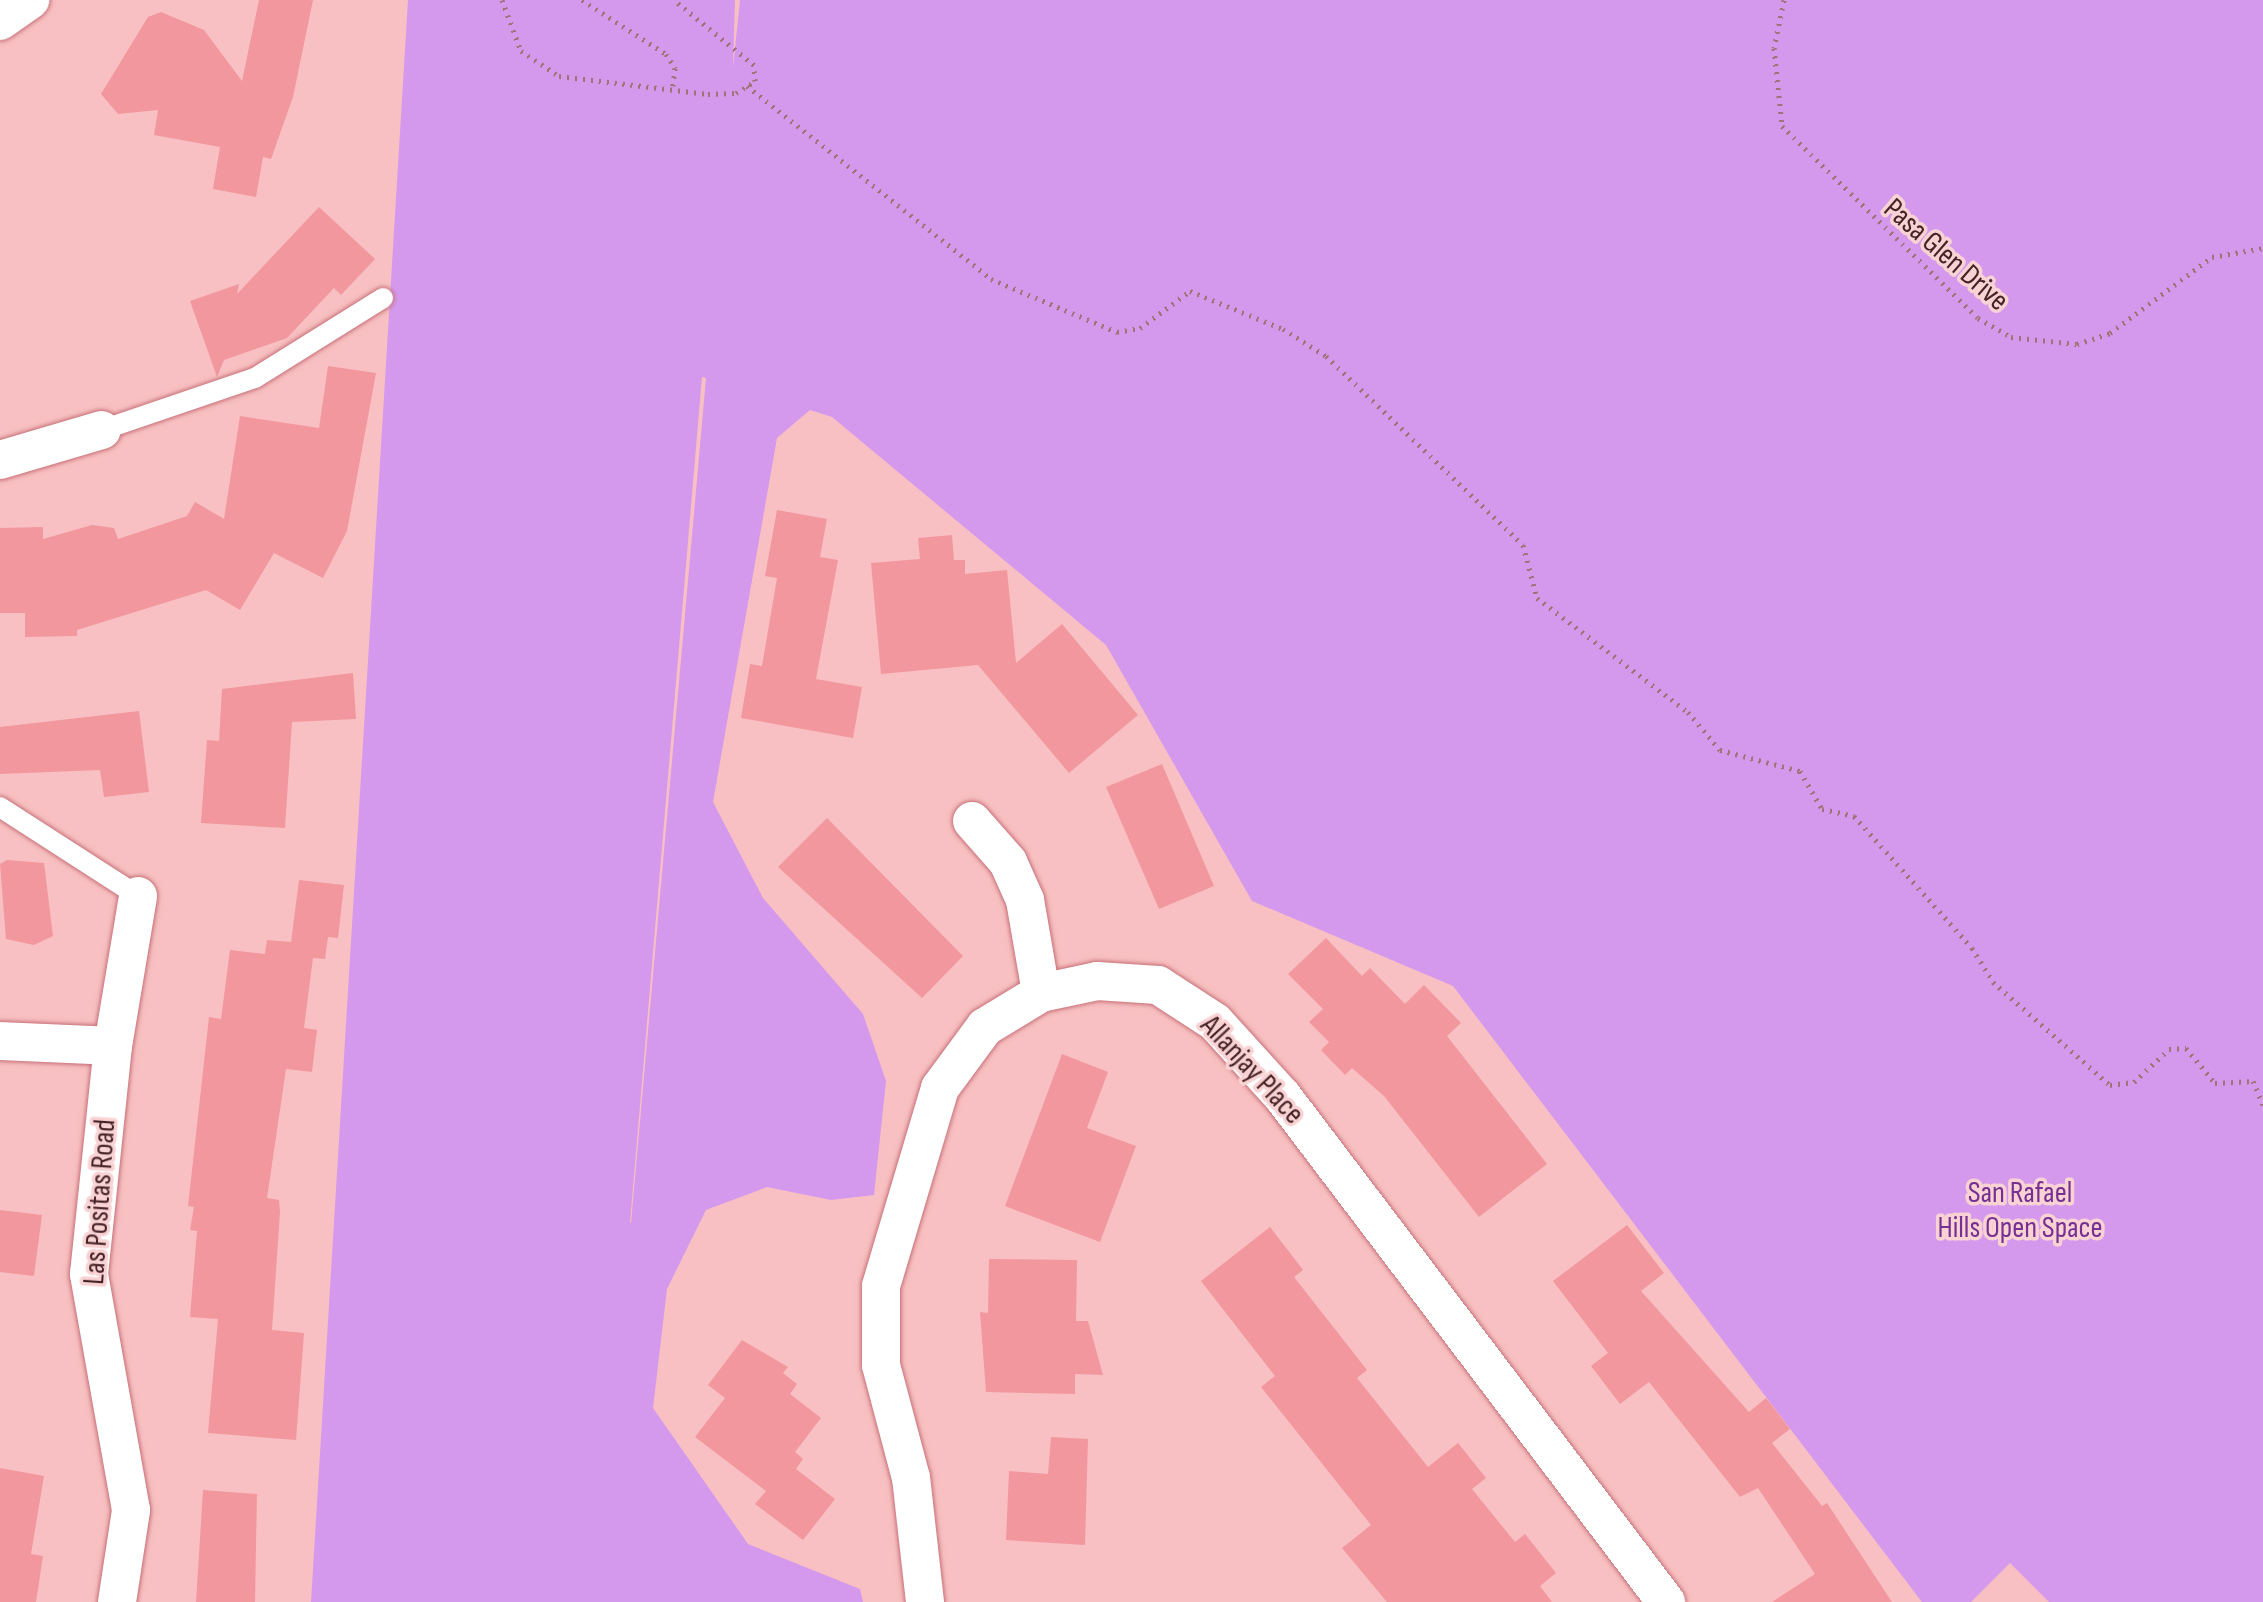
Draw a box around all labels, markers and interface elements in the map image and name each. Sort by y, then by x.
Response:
street label: Pasa Glen Drive [1876,191,2016,319]
street label: Allanjay Place [1193,1008,1311,1132]
street label: Las Positas Road [76,1118,124,1286]
park label: San Rafael Hills Open Space [1937,1175,2103,1246]

